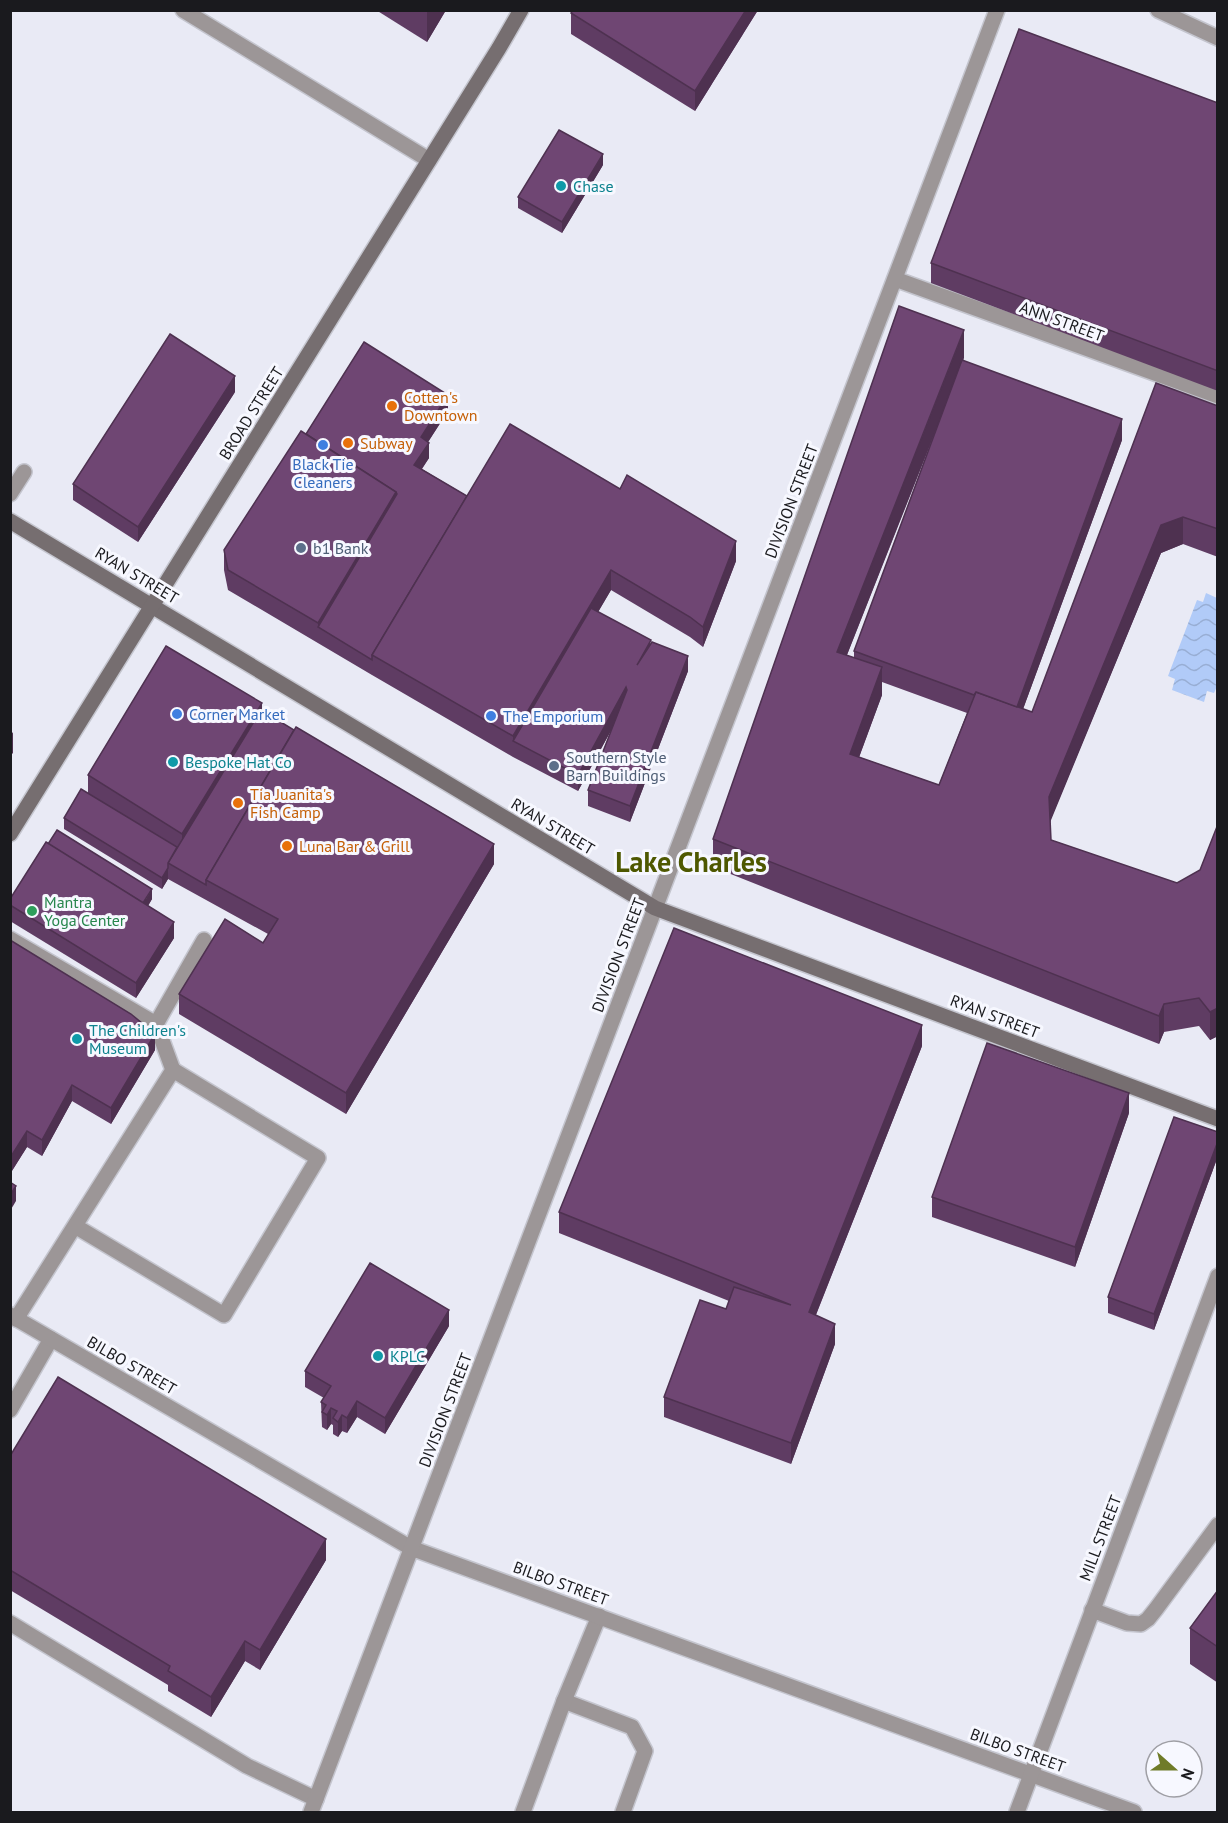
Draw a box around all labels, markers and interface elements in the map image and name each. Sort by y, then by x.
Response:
place label: Chase [573,176,614,196]
marker: Chase [554,179,568,193]
street label: ANN STREET [1017,297,1107,346]
street label: BROAD STREET [215,363,288,463]
place label: Cotten's Downtown [404,387,478,425]
marker: Cotten's Downtown [385,399,399,413]
place label: Subway [360,433,413,453]
marker: Subway [341,436,355,450]
marker: Black Tie Cleaners [316,438,330,452]
street label: DIVISION STREET [760,441,822,561]
place label: Black Tie Cleaners [292,454,354,492]
place label: b1 Bank [313,538,369,558]
marker: b1 Bank [294,541,308,555]
street label: RYAN STREET [92,542,182,608]
place label: Corner Market [189,704,286,724]
place label: The Emporium [503,706,603,726]
marker: Corner Market [170,707,184,721]
marker: The Emporium [484,709,498,723]
place label: Southern Style Barn Buildings [566,747,667,785]
place label: Bespoke Hat Co [185,752,292,772]
marker: Bespoke Hat Co [166,755,180,769]
marker: Southern Style Barn Buildings [547,759,561,773]
place label: Tia Juanita's Fish Camp [250,784,332,822]
street label: RYAN STREET [508,793,598,859]
marker: Tia Juanita's Fish Camp [231,796,245,810]
place label: Luna Bar & Grill [299,836,410,856]
marker: Luna Bar & Grill [280,839,294,853]
district label: Lake Charles [615,843,767,880]
place label: Mantra Yoga Center [44,892,126,930]
street label: DIVISION STREET [587,895,649,1015]
marker: Mantra Yoga Center [25,904,39,918]
street label: RYAN STREET [948,990,1042,1042]
place label: The Children's Museum [89,1020,186,1058]
marker: The Children's Museum [70,1032,84,1046]
street label: BILBO STREET [84,1331,180,1399]
place label: KPLC [390,1346,425,1366]
marker: KPLC [371,1349,385,1363]
street label: DIVISION STREET [414,1350,476,1470]
street label: MILL STREET [1074,1492,1126,1584]
street label: BILBO STREET [511,1557,611,1609]
street label: BILBO STREET [968,1724,1068,1776]
north arrow [1144,1739,1204,1799]
text: N [1177,1766,1199,1783]

